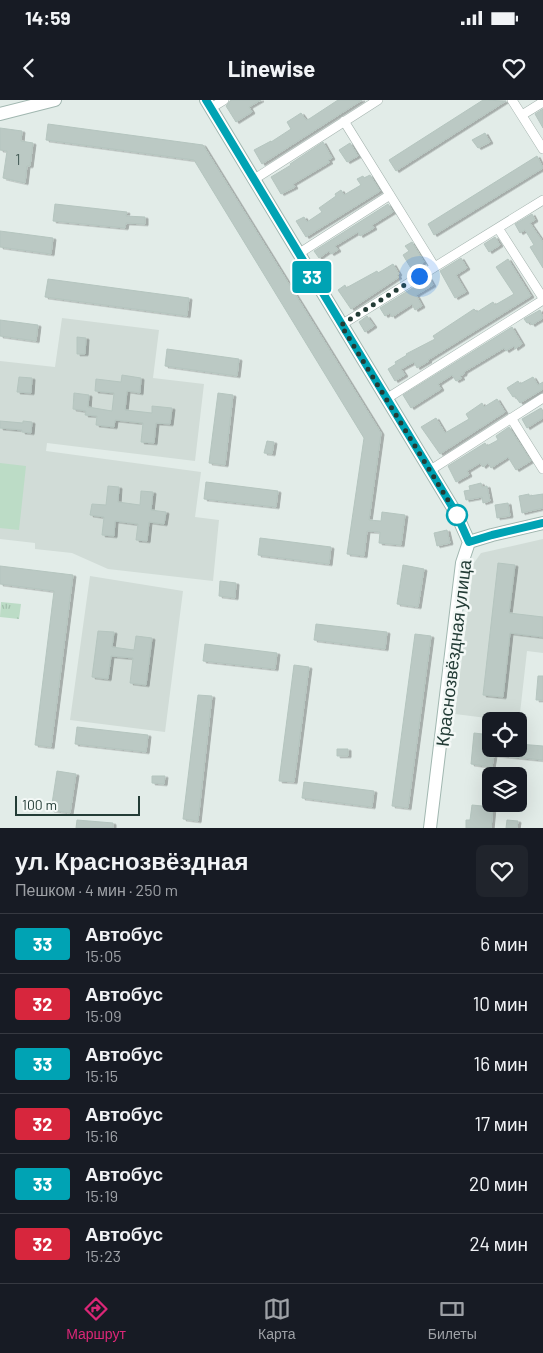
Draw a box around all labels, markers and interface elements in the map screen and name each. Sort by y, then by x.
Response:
text: 14:59 [25,6,70,29]
icon: back [15,54,43,82]
icon: heart [500,54,528,82]
text: Linewise [228,55,315,81]
house number: 1 [15,150,21,168]
line badge: 33 [290,261,334,293]
your location [407,264,432,289]
text: 33 [302,266,322,288]
unlabelled marker [446,504,468,526]
street label: Краснозвёздная улица [431,557,476,748]
map controls [482,712,527,812]
button: locate [482,712,527,757]
button: layers [482,767,527,812]
scale bar [15,793,140,816]
text: 100 m [22,796,57,813]
button: heart [476,845,528,897]
text: ул. Краснозвёздная [15,846,248,875]
text: Пешком · 4 мин · 250 m [15,880,178,899]
text: Автобус [85,922,163,945]
text: 6 мин [480,932,528,955]
text: 33 [33,933,52,955]
text: 15:05 [85,946,122,965]
text: Автобус [85,982,163,1005]
text: 10 мин [473,992,528,1015]
text: 32 [33,993,52,1015]
text: 15:09 [85,1006,122,1025]
text: Автобус [85,1042,163,1065]
text: 16 мин [474,1052,528,1075]
text: 33 [33,1053,52,1075]
text: 15:15 [85,1066,118,1085]
text: Автобус [85,1102,163,1125]
text: 17 мин [474,1112,528,1135]
text: 32 [33,1113,52,1135]
text: 15:16 [85,1126,118,1145]
text: Автобус [85,1162,163,1185]
text: 20 мин [469,1172,528,1195]
text: 33 [33,1173,52,1195]
text: 15:19 [85,1186,118,1205]
text: Автобус [85,1222,163,1245]
text: 24 мин [469,1232,528,1255]
text: 32 [33,1233,52,1255]
text: 15:23 [85,1246,121,1265]
tab: Маршрут [66,1295,126,1342]
tab: Карта [258,1295,296,1342]
tab: Билеты [428,1295,477,1342]

